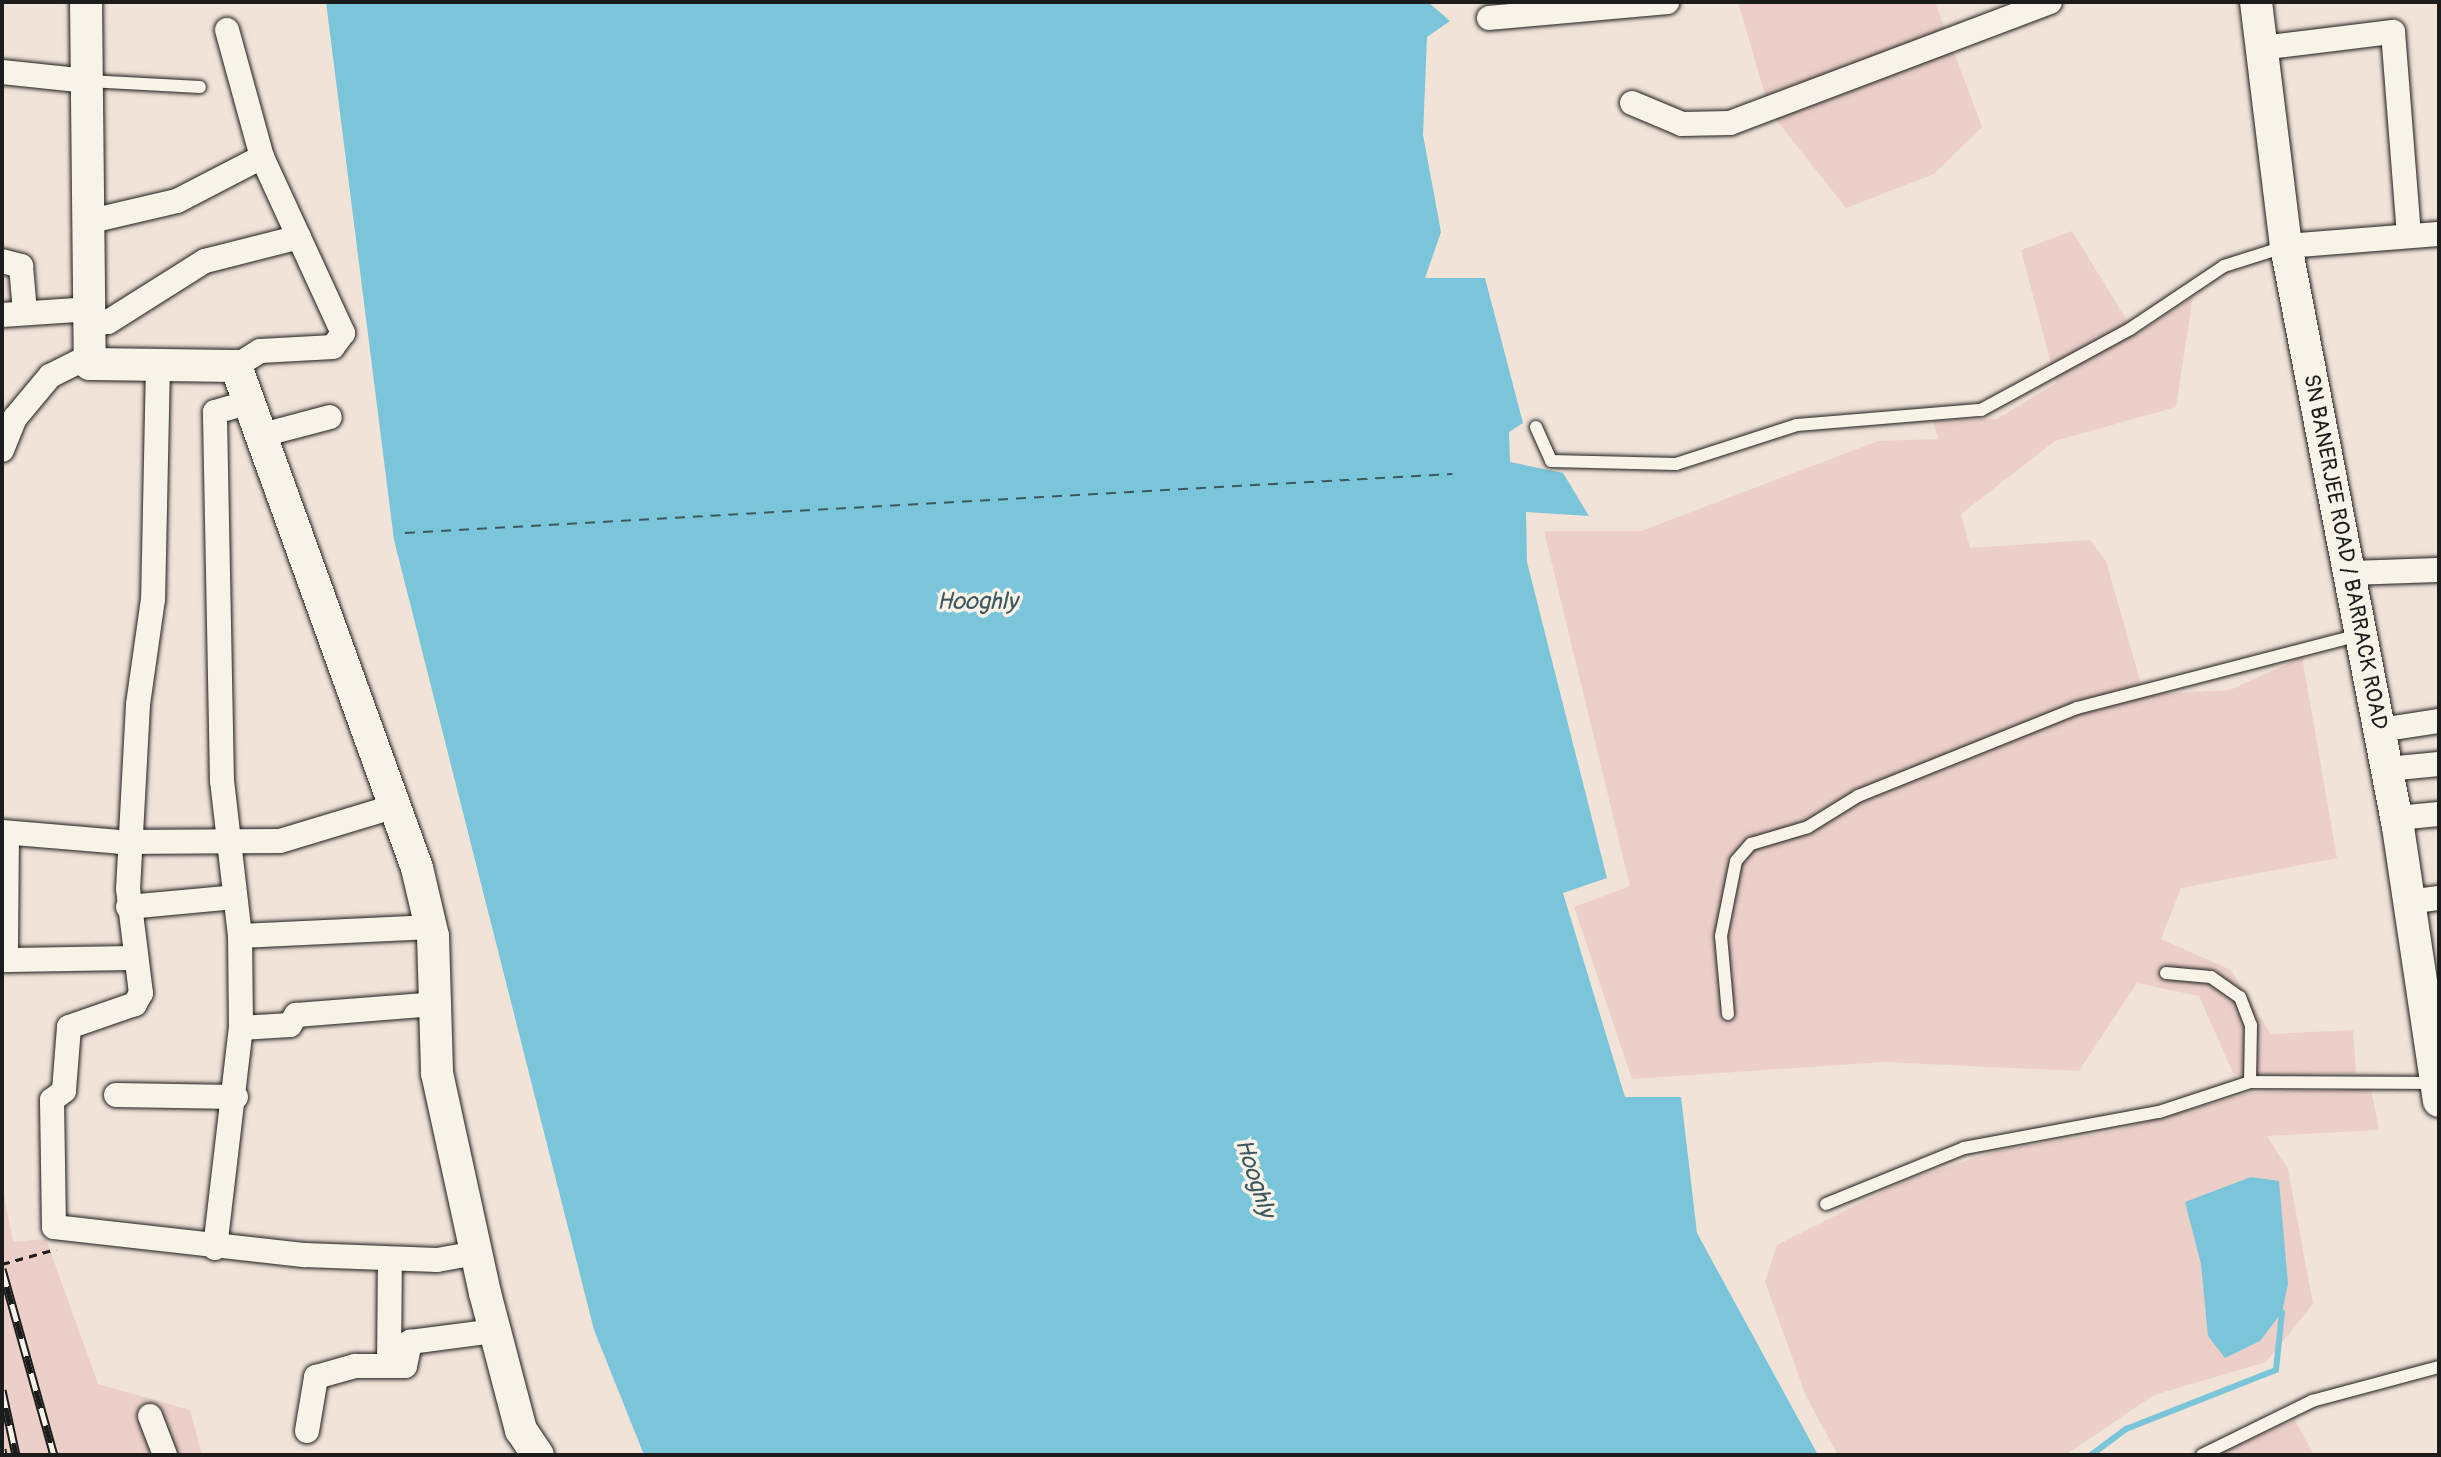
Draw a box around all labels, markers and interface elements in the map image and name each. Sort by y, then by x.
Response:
street label: SN BANERJEE ROAD / BARRACK ROAD [2298,372,2392,732]
water label: Hooghly [937,588,1017,616]
water label: Hooghly [1229,1135,1281,1221]

